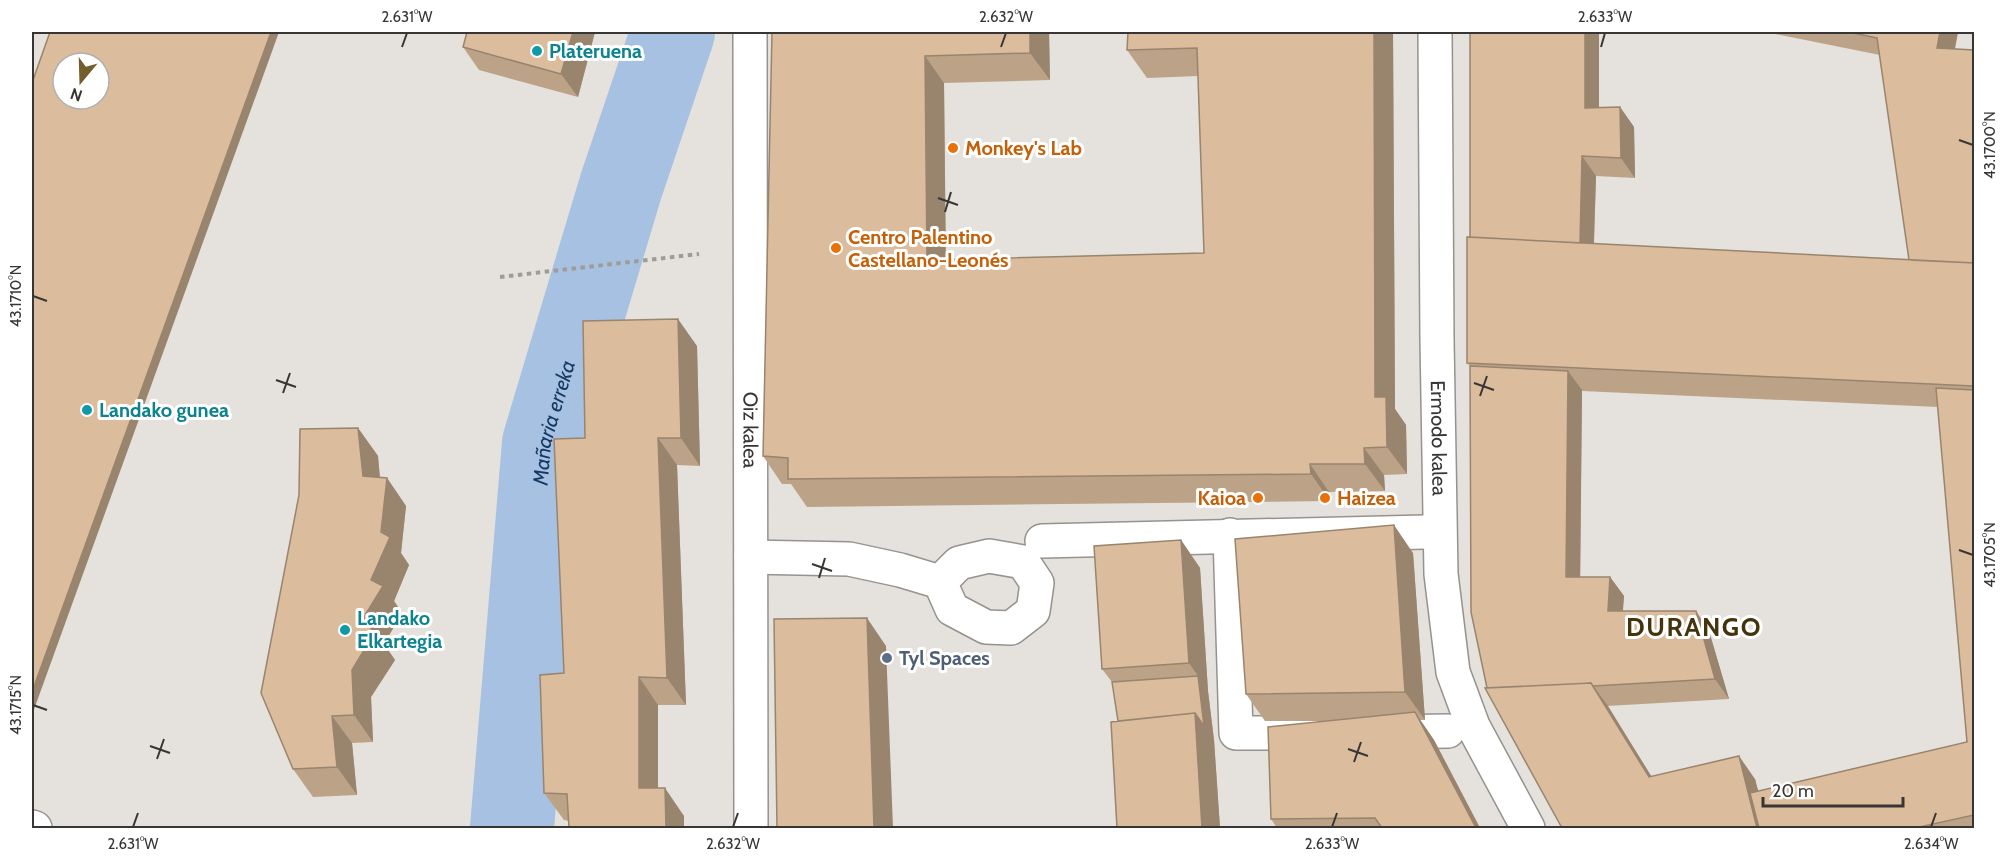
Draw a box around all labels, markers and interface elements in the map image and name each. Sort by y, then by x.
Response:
text: 2.631°W [381,8,433,26]
text: 2.632°W [979,8,1034,26]
text: 2.633°W [1578,8,1633,26]
place label: Plateruena [549,39,642,63]
marker: Plateruena [530,44,544,58]
north arrow [51,51,111,111]
text: N [68,84,85,106]
text: 43.1700°N [1981,111,1999,179]
place label: Monkey's Lab [965,136,1082,160]
marker: Monkey's Lab [946,141,960,155]
place label: Centro Palentino Castellano-Leonés [848,225,1008,272]
marker: Centro Palentino Castellano-Leonés [829,241,843,255]
text: 43.1710°N [7,265,25,327]
water label: Mañaria erreka [527,357,580,487]
street label: Ermodo kalea [1426,380,1452,496]
street label: Oiz kalea [738,392,763,469]
place label: Landako gunea [99,398,229,422]
marker: Landako gunea [80,403,94,417]
place label: Kaioa [1197,486,1246,510]
place label: Haizea [1337,486,1396,510]
marker: Kaioa [1251,491,1265,505]
marker: Haizea [1318,491,1332,505]
text: 43.1705°N [1981,522,1999,588]
place label: Landako Elkartegia [357,606,442,653]
district label: DURANGO [1626,611,1762,643]
marker: Landako Elkartegia [338,623,352,637]
place label: Tyl Spaces [899,646,990,670]
marker: Tyl Spaces [880,651,894,665]
text: 43.1715°N [7,675,25,735]
scale bar [1763,770,1902,808]
text: 20 m [1772,780,1814,802]
text: 2.631°W [107,835,159,853]
text: 2.632°W [706,835,761,853]
text: 2.633°W [1305,835,1360,853]
text: 2.634°W [1904,835,1959,853]

